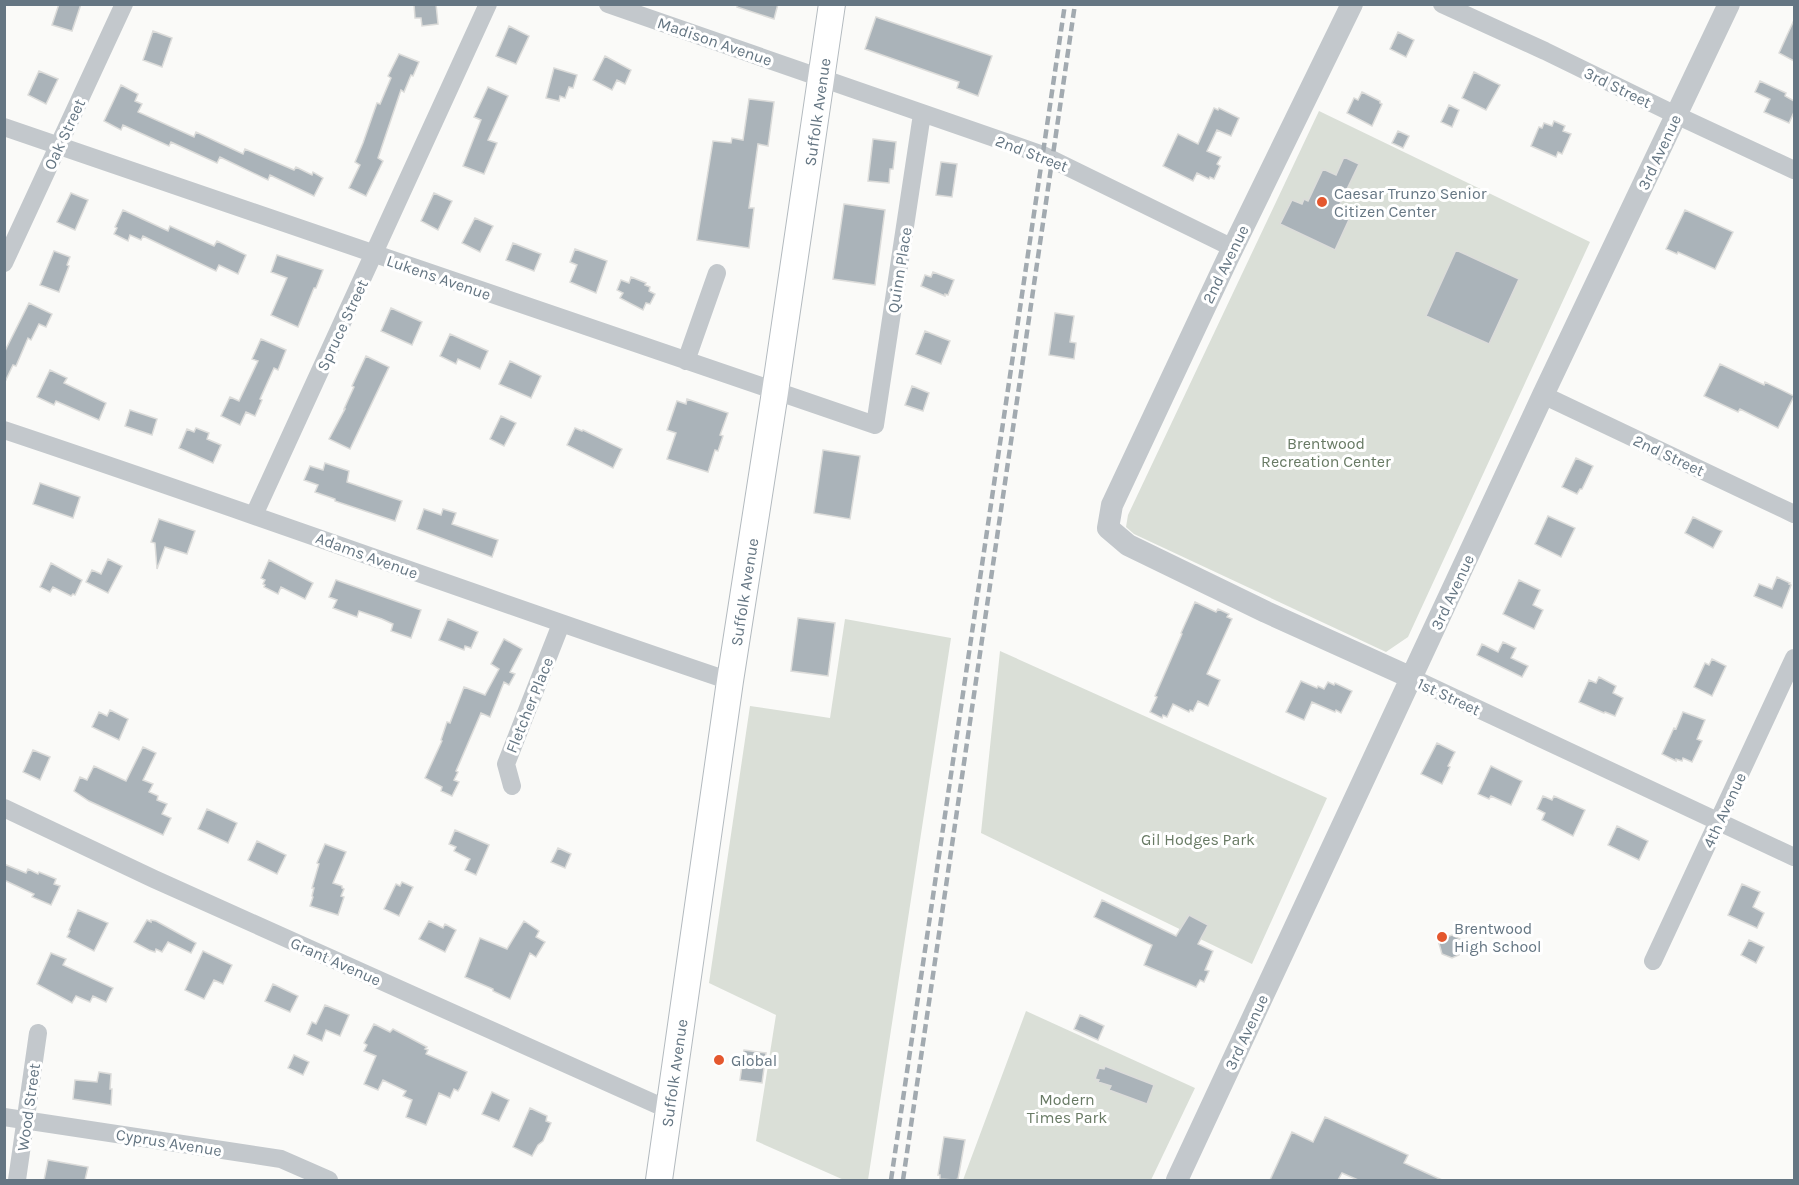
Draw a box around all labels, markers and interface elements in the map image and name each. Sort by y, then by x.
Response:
street label: Madison Avenue [655,13,775,70]
street label: Suffolk Avenue [801,57,834,167]
street label: 3rd Street [1581,63,1654,112]
street label: Oak Street [40,96,89,173]
street label: 3rd Avenue [1634,111,1685,193]
street label: 2nd Street [993,131,1071,176]
place label: Caesar Trunzo Senior Citizen Center [1334,184,1487,221]
marker: Caesar Trunzo Senior Citizen Center [1315,195,1329,209]
street label: 2nd Avenue [1198,222,1253,307]
street label: Quinn Place [883,226,916,314]
street label: Lukens Avenue [384,251,493,304]
street label: Spruce Street [313,276,372,374]
street label: 2nd Street [1630,431,1707,480]
park label: Brentwood Recreation Center [1261,434,1391,471]
street label: Adams Avenue [313,528,420,583]
street label: Suffolk Avenue [727,537,762,647]
street label: 3rd Avenue [1427,551,1478,633]
street label: Fletcher Place [502,655,557,756]
street label: 1st Street [1414,674,1483,719]
street label: 4th Avenue [1699,769,1750,851]
park label: Gil Hodges Park [1141,830,1255,849]
place label: Brentwood High School [1454,919,1542,956]
marker: Brentwood High School [1435,930,1449,944]
street label: Grant Avenue [288,933,384,990]
street label: 3rd Avenue [1221,991,1272,1073]
street label: Suffolk Avenue [658,1018,691,1128]
place label: Global [731,1051,777,1070]
marker: Global [712,1053,726,1067]
street label: Wood Street [13,1062,44,1152]
park label: Modern Times Park [1027,1090,1107,1127]
street label: Cyprus Avenue [115,1125,223,1160]

